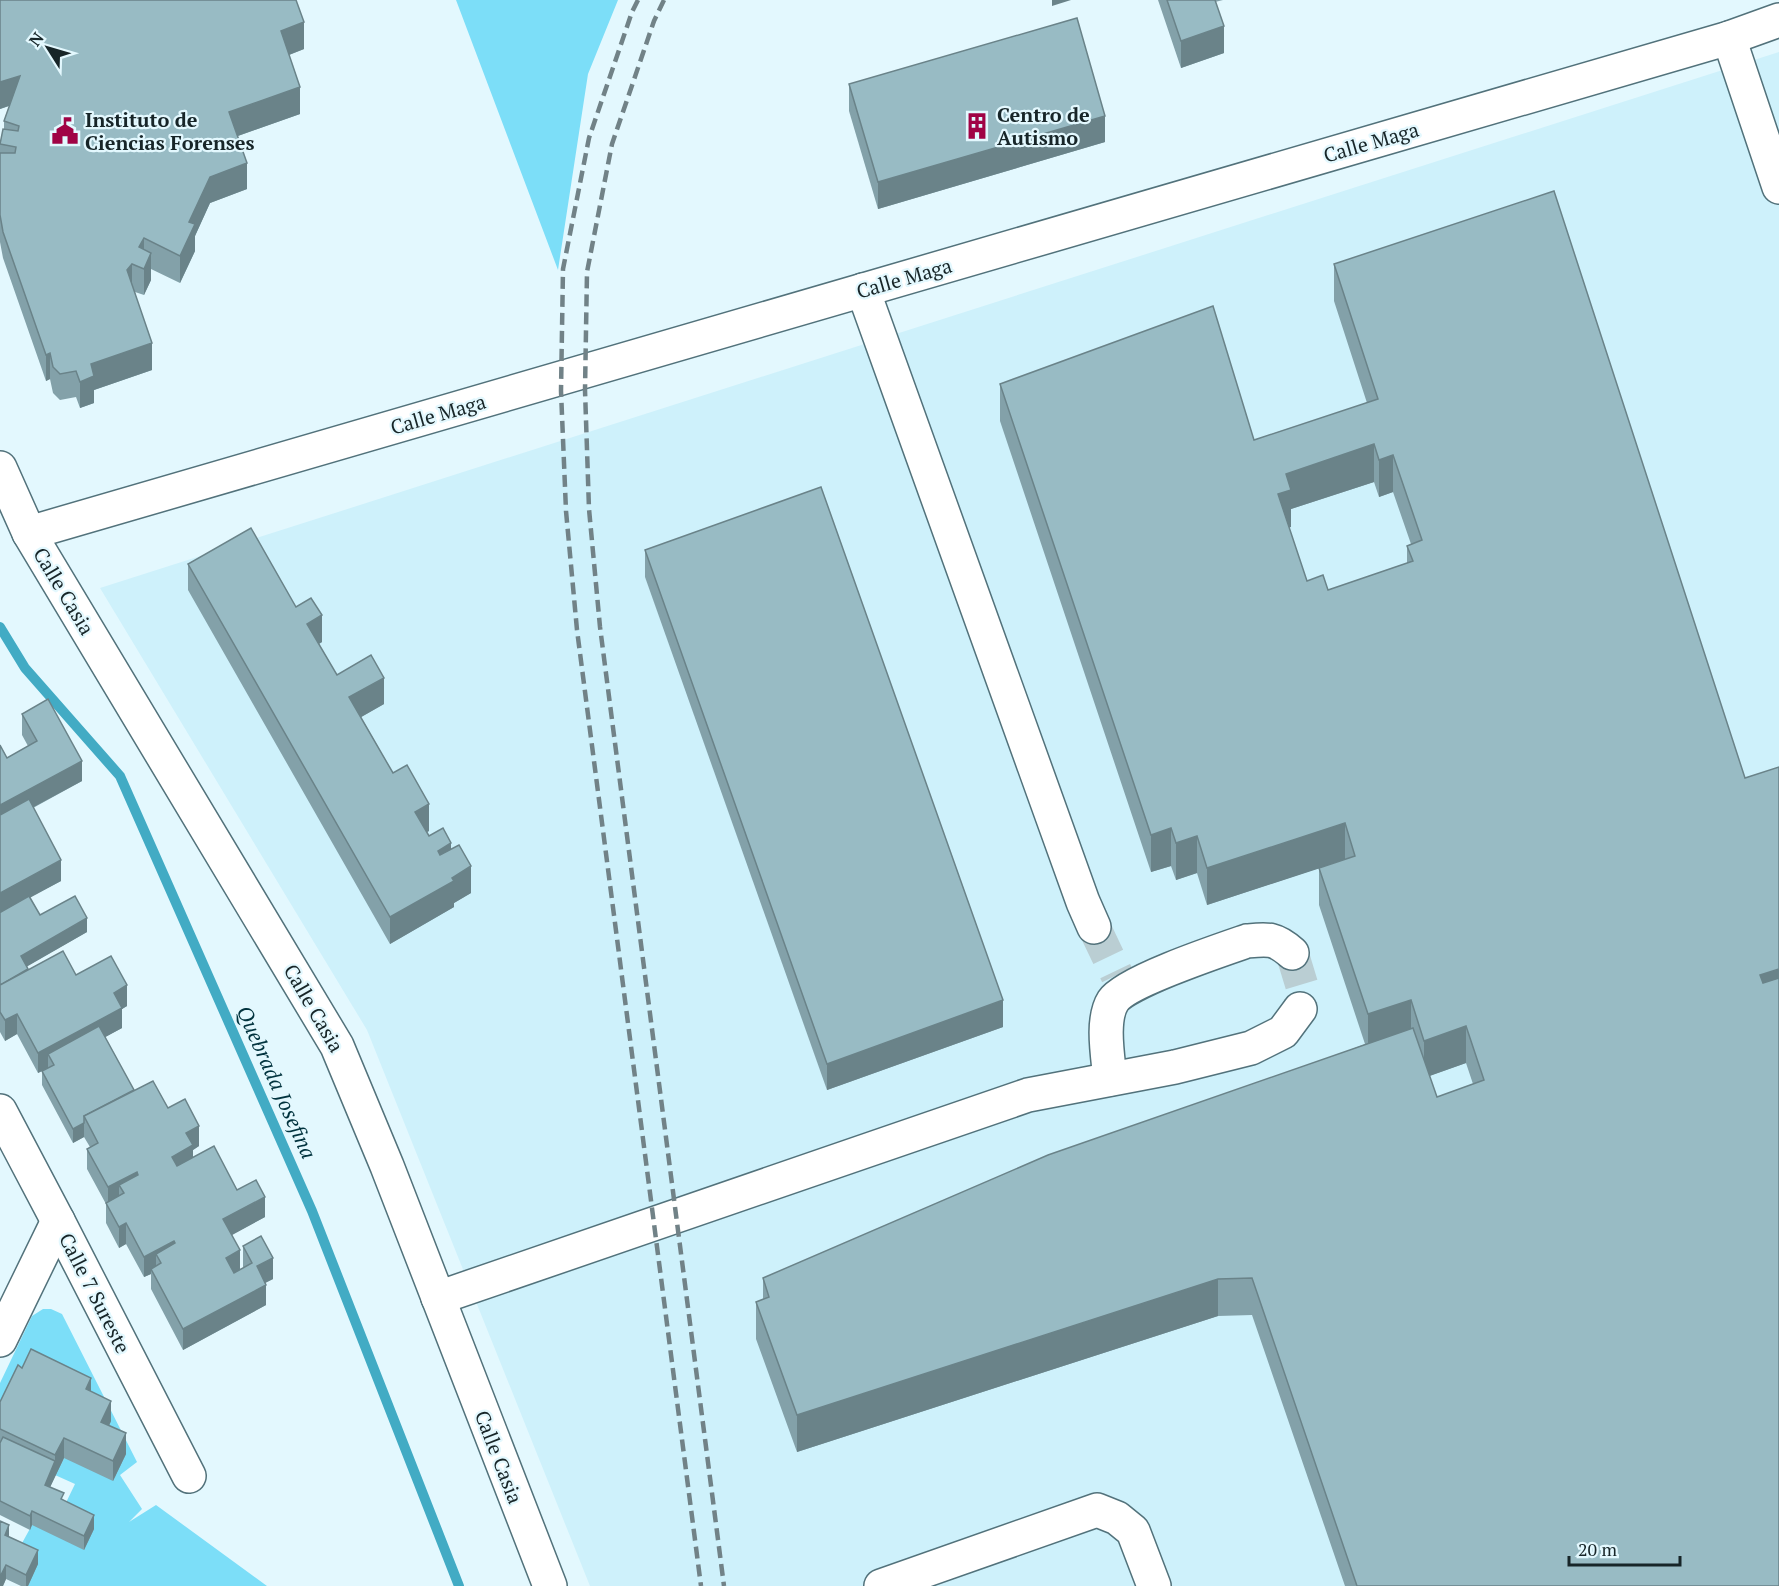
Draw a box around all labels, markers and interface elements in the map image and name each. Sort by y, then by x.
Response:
north arrow [18,18,78,78]
text: N [24,28,48,50]
place label: Centro de Autismo [997,101,1090,151]
place label: Instituto de Ciencias Forenses [85,106,255,156]
building icon: Centro de Autismo [962,111,992,141]
public building icon: Instituto de Ciencias Forenses [50,116,80,146]
street label: Calle Maga [1320,116,1422,168]
street label: Calle Maga [853,252,955,304]
street label: Calle Maga [387,388,489,440]
street label: Calle Casia [27,542,101,640]
street label: Calle Casia [278,959,350,1057]
water label: Quebrada Josefina [231,1001,323,1163]
street label: Calle 7 Sureste [53,1228,137,1358]
street label: Calle Casia [469,1407,529,1507]
scale bar [1569,1529,1680,1567]
text: 20 m [1578,1537,1618,1561]

